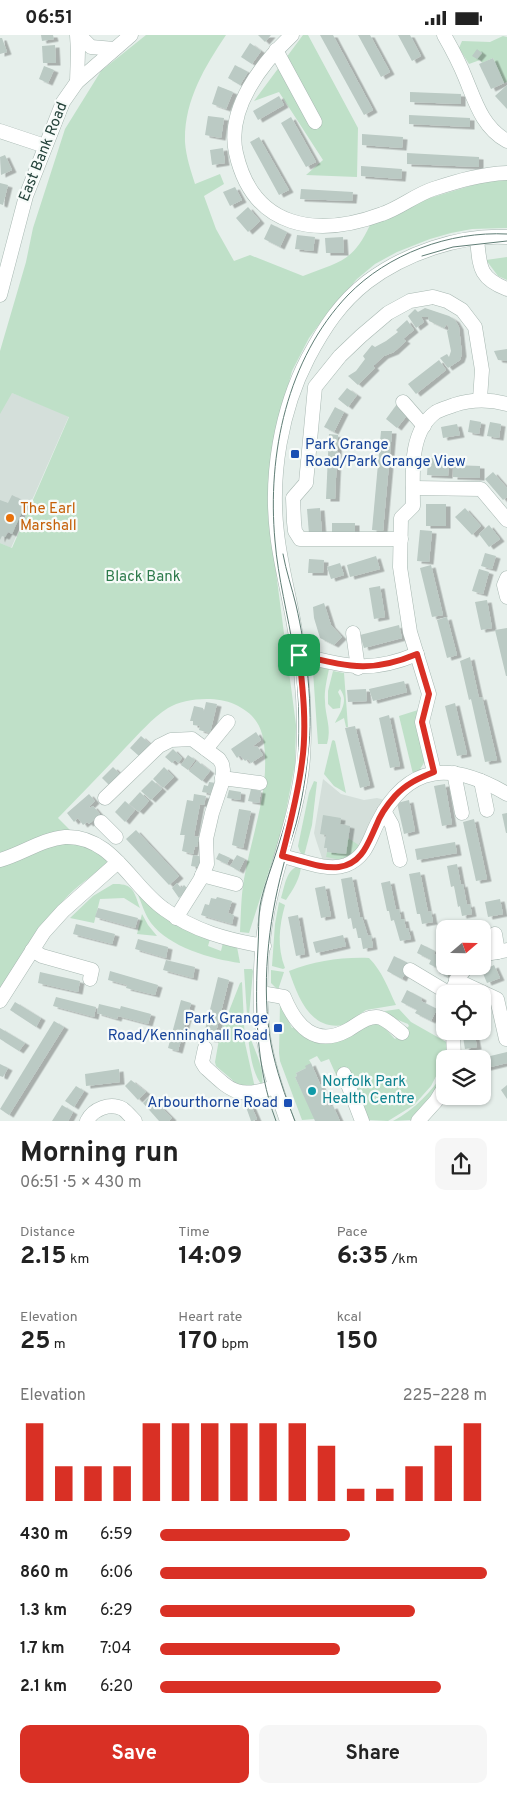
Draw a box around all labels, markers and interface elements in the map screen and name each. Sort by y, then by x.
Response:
text: 06:51 [25,6,73,30]
street label: East Bank Road [15,99,73,205]
place label: Park Grange Road/Park Grange View [305,436,466,472]
marker: Park Grange Road/Park Grange View [289,448,301,460]
place label: The Earl Marshall [20,500,77,536]
marker: The Earl Marshall [4,512,16,524]
park label: Black Bank [105,568,181,587]
pin [278,634,320,676]
icon: arrive [285,641,313,669]
north arrow [436,920,491,975]
map controls [436,920,491,1105]
button: locate [436,985,491,1040]
place label: Park Grange Road/Kenninghall Road [108,1010,268,1046]
marker: Park Grange Road/Kenninghall Road [272,1022,284,1034]
button: layers [436,1050,491,1105]
place label: Norfolk Park Health Centre [322,1073,415,1109]
marker: Norfolk Park Health Centre [306,1085,318,1097]
place label: Arbourthorne Road [147,1094,278,1113]
marker: Arbourthorne Road [282,1097,294,1109]
text: Morning run [20,1136,179,1172]
button: share [435,1138,487,1190]
text: 06:51 · 5 × 430 m [20,1173,142,1193]
text: Distance [20,1224,75,1241]
text: Time [178,1224,210,1241]
text: Pace [337,1224,367,1241]
text: 2.15 [20,1241,67,1273]
text: 14:09 [178,1241,242,1273]
text: 6:35 [337,1241,388,1273]
text: km [67,1251,89,1268]
text: /km [388,1251,418,1268]
text: Elevation [20,1309,78,1326]
text: Heart rate [178,1309,242,1326]
text: kcal [337,1309,362,1326]
text: 25 [20,1326,51,1358]
text: 170 [178,1326,218,1358]
text: 150 [337,1326,378,1358]
text: m [51,1336,66,1353]
text: bpm [218,1336,249,1353]
text: Elevation [20,1386,86,1406]
text: 225–228 m [403,1386,487,1406]
text: 430 m [20,1525,68,1545]
text: 6:59 [100,1525,132,1545]
text: 860 m [20,1563,68,1583]
text: 6:06 [100,1563,133,1583]
text: 1.3 km [20,1601,67,1621]
text: 6:29 [100,1601,133,1621]
text: 1.7 km [20,1639,65,1659]
text: 7:04 [100,1639,132,1659]
text: 2.1 km [20,1677,67,1697]
text: 6:20 [100,1677,133,1697]
button: Save [20,1725,249,1783]
button: Share [259,1725,487,1783]

